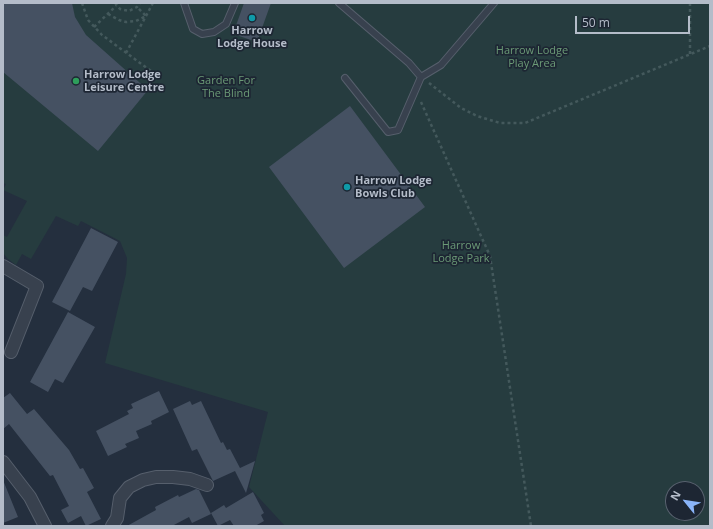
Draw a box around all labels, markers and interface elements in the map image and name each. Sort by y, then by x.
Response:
scale bar [577,8,692,34]
marker: Harrow Lodge House [247,13,257,23]
text: 50 m [582,14,610,31]
place label: Harrow Lodge House [217,24,287,50]
park label: Harrow Lodge Play Area [496,44,568,70]
place label: Harrow Lodge Leisure Centre [84,68,164,94]
park label: Garden For The Blind [197,74,255,100]
marker: Harrow Lodge Leisure Centre [71,76,81,86]
place label: Harrow Lodge Bowls Club [355,174,432,200]
marker: Harrow Lodge Bowls Club [342,182,352,192]
park label: Harrow Lodge Park [432,239,490,265]
north arrow [665,481,705,521]
text: N [666,488,684,503]

